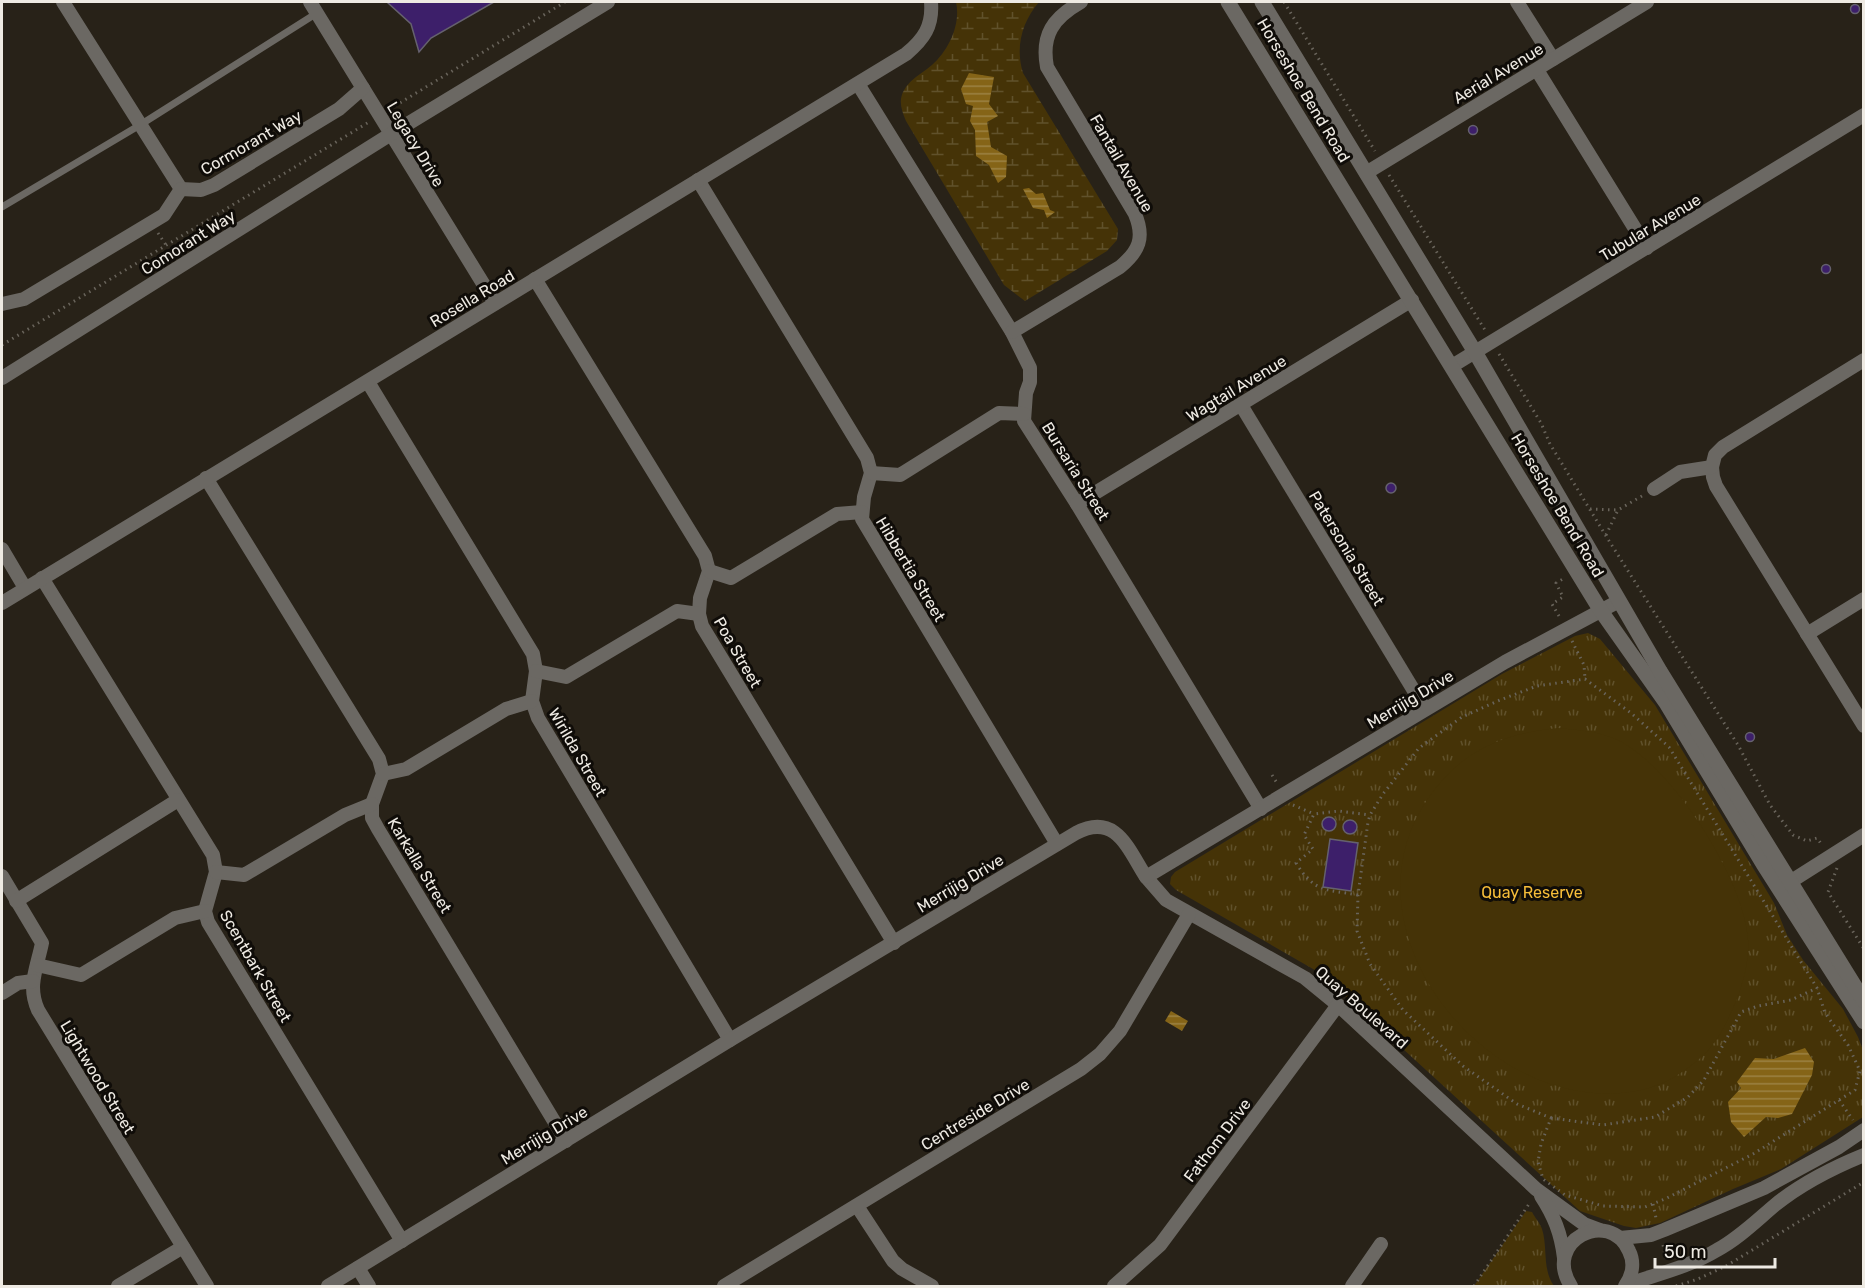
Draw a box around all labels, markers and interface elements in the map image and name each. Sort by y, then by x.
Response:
street label: Horseshoe Bend Road [1253,15,1354,166]
street label: Aerial Avenue [1450,39,1547,108]
street label: Legacy Drive [383,98,448,190]
street label: Cormorant Way [197,106,305,179]
street label: Fantail Avenue [1086,111,1157,216]
street label: Tubular Avenue [1596,190,1704,265]
street label: Comorant Way [138,206,239,279]
street label: Rosella Road [427,266,518,331]
street label: Wagtail Avenue [1183,351,1290,426]
street label: Bursaria Street [1038,419,1113,524]
street label: Horseshoe Bend Road [1507,430,1608,581]
street label: Patersonia Street [1305,488,1388,609]
street label: Hibbertia Street [872,514,949,625]
street label: Poa Street [710,614,765,691]
street label: Merrijig Drive [1364,666,1457,733]
street label: Wirilda Street [545,705,611,800]
street label: Karkalla Street [384,814,456,916]
street label: Merrijig Drive [914,850,1007,917]
park label: Quay Reserve [1481,883,1583,902]
street label: Scentbark Street [216,907,295,1026]
street label: Quay Boulevard [1312,962,1412,1053]
street label: Lightwood Street [56,1017,139,1137]
street label: Centreside Drive [918,1075,1033,1154]
street label: Fathom Drive [1180,1095,1255,1186]
street label: Merrijig Drive [498,1102,591,1169]
scale bar [1655,1231,1775,1269]
text: 50 m [1664,1241,1707,1263]

